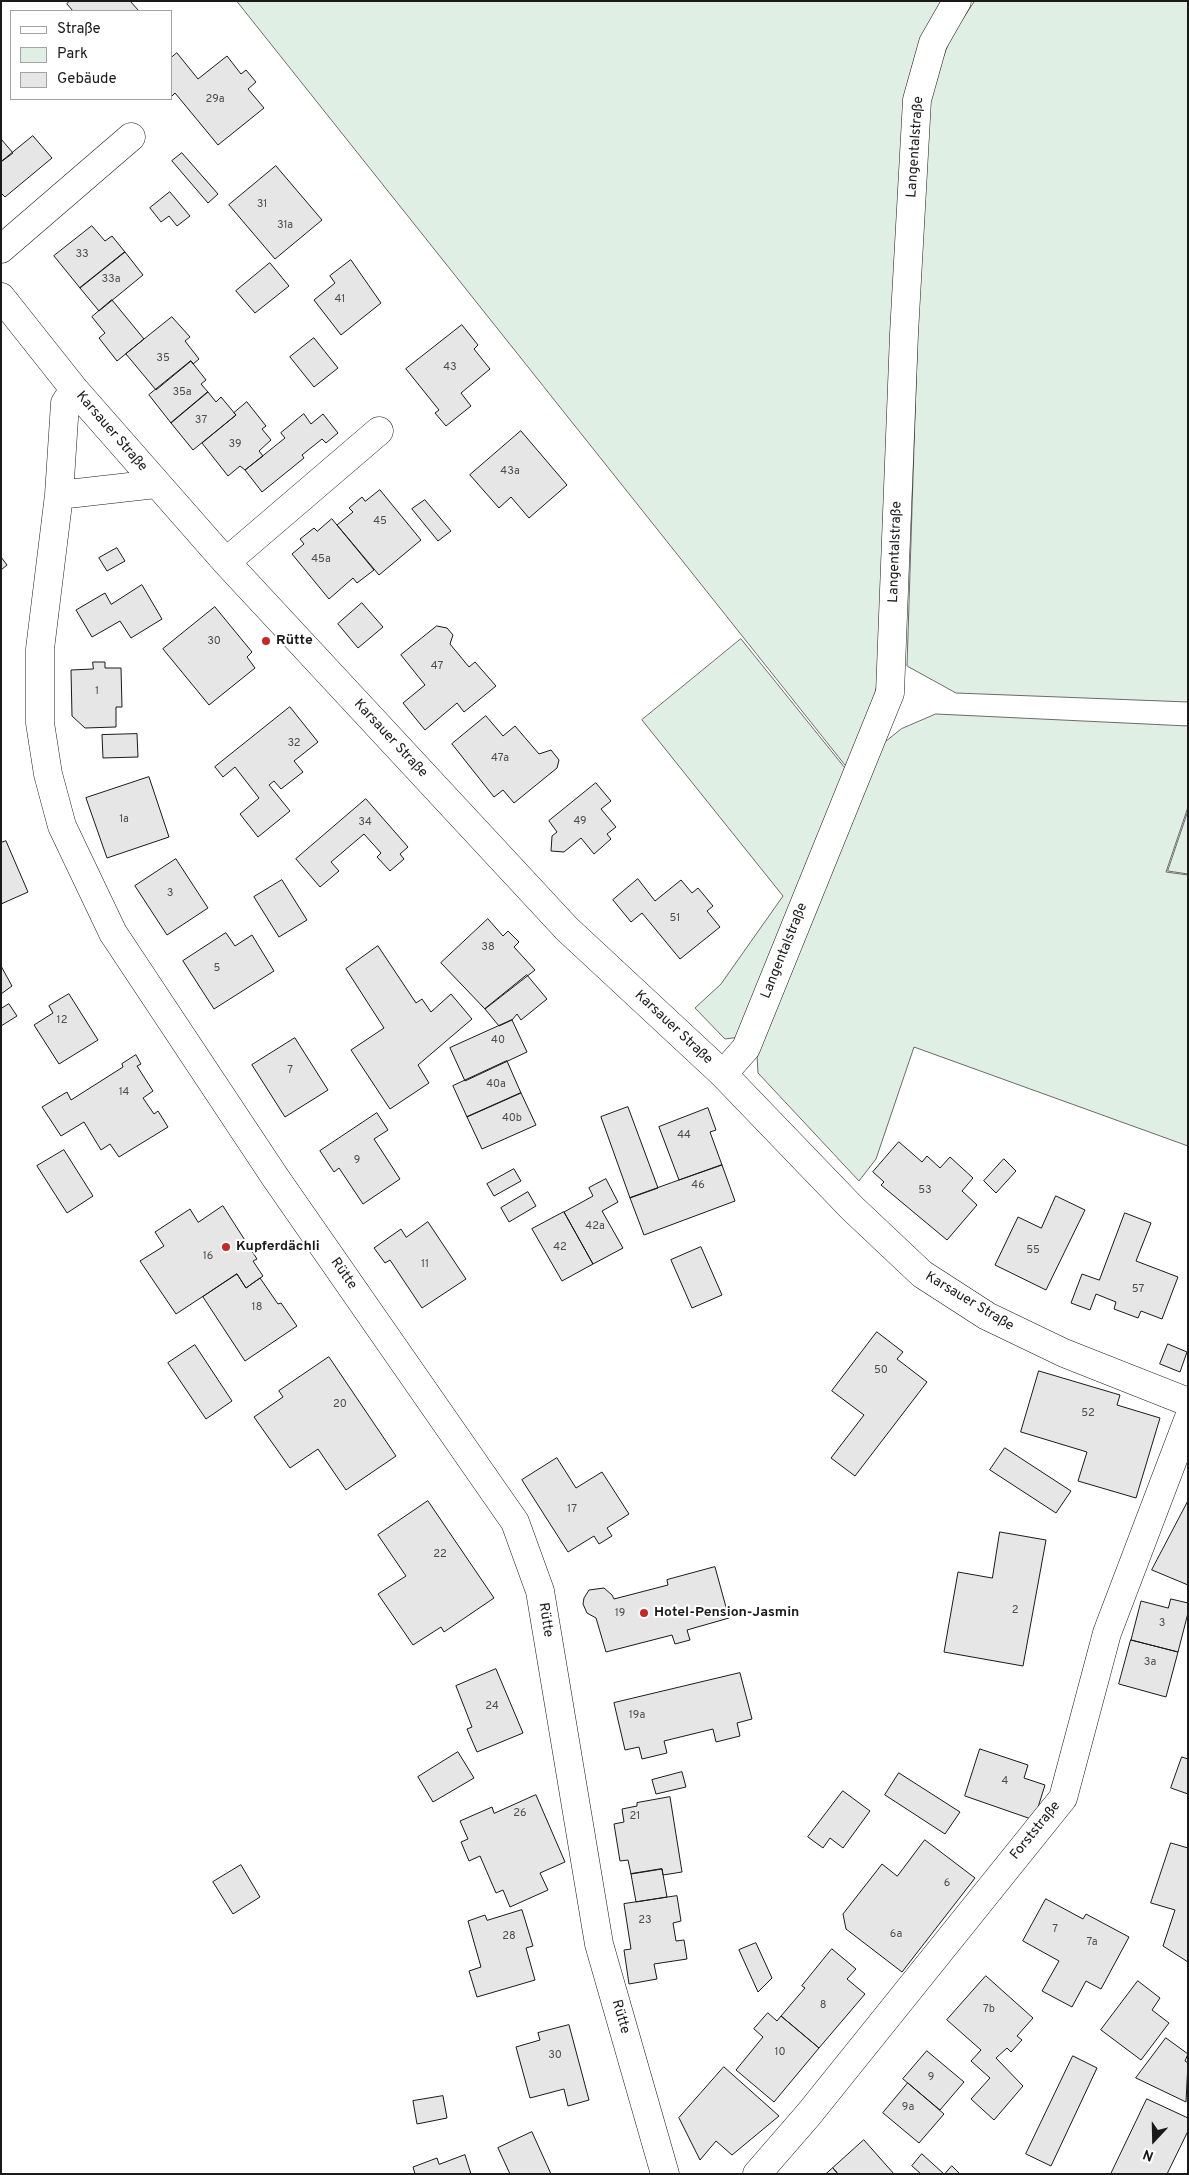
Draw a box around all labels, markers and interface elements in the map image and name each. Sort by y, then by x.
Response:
legend [10,10,172,100]
text: Straße [57,20,101,39]
text: Park [57,45,88,64]
text: Gebäude [57,70,117,89]
house number: 29a [205,93,225,107]
street label: Langentalstraße [904,96,928,198]
house number: 31 [257,198,267,212]
house number: 31a [277,219,293,233]
house number: 33 [75,248,89,262]
house number: 33a [101,273,121,287]
house number: 41 [335,293,345,307]
house number: 35 [156,352,170,366]
house number: 43 [443,361,457,375]
house number: 35a [172,386,192,400]
street label: Karsauer Straße [72,389,150,475]
house number: 37 [195,414,207,428]
house number: 39 [229,438,241,452]
house number: 43a [500,465,520,479]
street label: Langentalstraße [886,501,906,603]
house number: 45 [373,515,387,529]
house number: 45a [311,553,331,567]
place label: Rütte [276,633,313,649]
house number: 30 [207,635,221,649]
marker: Rütte [260,635,272,647]
house number: 47 [431,660,443,674]
house number: 1 [95,685,99,699]
street label: Karsauer Straße [350,696,430,782]
house number: 32 [287,737,301,751]
house number: 47a [491,752,509,766]
house number: 1a [119,813,129,827]
house number: 49 [573,815,587,829]
house number: 34 [358,816,372,830]
house number: 3 [167,887,173,901]
street label: Langentalstraße [758,901,812,1001]
house number: 51 [670,912,680,926]
house number: 38 [481,941,495,955]
house number: 5 [214,962,220,976]
street label: Karsauer Straße [630,988,716,1068]
house number: 12 [57,1014,67,1028]
house number: 40 [491,1034,505,1048]
house number: 7 [287,1064,293,1078]
house number: 40a [486,1078,506,1092]
house number: 14 [119,1086,129,1100]
house number: 40b [502,1112,522,1126]
house number: 44 [677,1129,691,1143]
house number: 9 [354,1154,360,1168]
house number: 46 [691,1179,705,1193]
house number: 53 [918,1184,932,1198]
house number: 42a [585,1220,605,1234]
place label: Kupferdächli [236,1239,320,1255]
marker: Kupferdächli [220,1241,232,1253]
house number: 42 [553,1241,567,1255]
house number: 55 [1026,1244,1040,1258]
house number: 16 [203,1250,213,1264]
street label: Rütte [326,1255,360,1293]
house number: 11 [421,1258,429,1272]
street label: Karsauer Straße [922,1269,1016,1335]
house number: 57 [1132,1283,1144,1297]
house number: 18 [252,1301,262,1315]
house number: 50 [874,1364,888,1378]
house number: 20 [333,1398,347,1412]
house number: 52 [1081,1407,1095,1421]
house number: 17 [567,1503,577,1517]
house number: 22 [433,1548,447,1562]
street label: Rütte [534,1601,556,1639]
house number: 2 [1012,1604,1018,1618]
place label: Hotel-Pension-Jasmin [654,1605,799,1621]
house number: 19 [615,1607,625,1621]
marker: Hotel-Pension-Jasmin [638,1607,650,1619]
house number: 3 [1159,1617,1165,1631]
house number: 3a [1144,1656,1156,1670]
house number: 24 [485,1700,499,1714]
house number: 19a [629,1709,645,1723]
house number: 4 [1002,1775,1008,1789]
street label: Forststraße [1007,1798,1065,1864]
house number: 26 [513,1807,527,1821]
house number: 21 [630,1810,640,1824]
house number: 6 [944,1877,950,1891]
house number: 23 [638,1914,652,1928]
house number: 7 [1052,1923,1058,1937]
house number: 6a [890,1928,902,1942]
house number: 28 [502,1930,516,1944]
house number: 7a [1086,1936,1098,1950]
street label: Rütte [607,1998,633,2036]
house number: 8 [820,1999,826,2013]
house number: 7b [983,2003,995,2017]
house number: 10 [774,2046,786,2060]
house number: 30 [548,2049,562,2063]
house number: 9 [928,2071,934,2085]
house number: 9a [902,2101,914,2115]
north arrow [1129,2115,1179,2165]
text: N [1141,2145,1156,2164]

